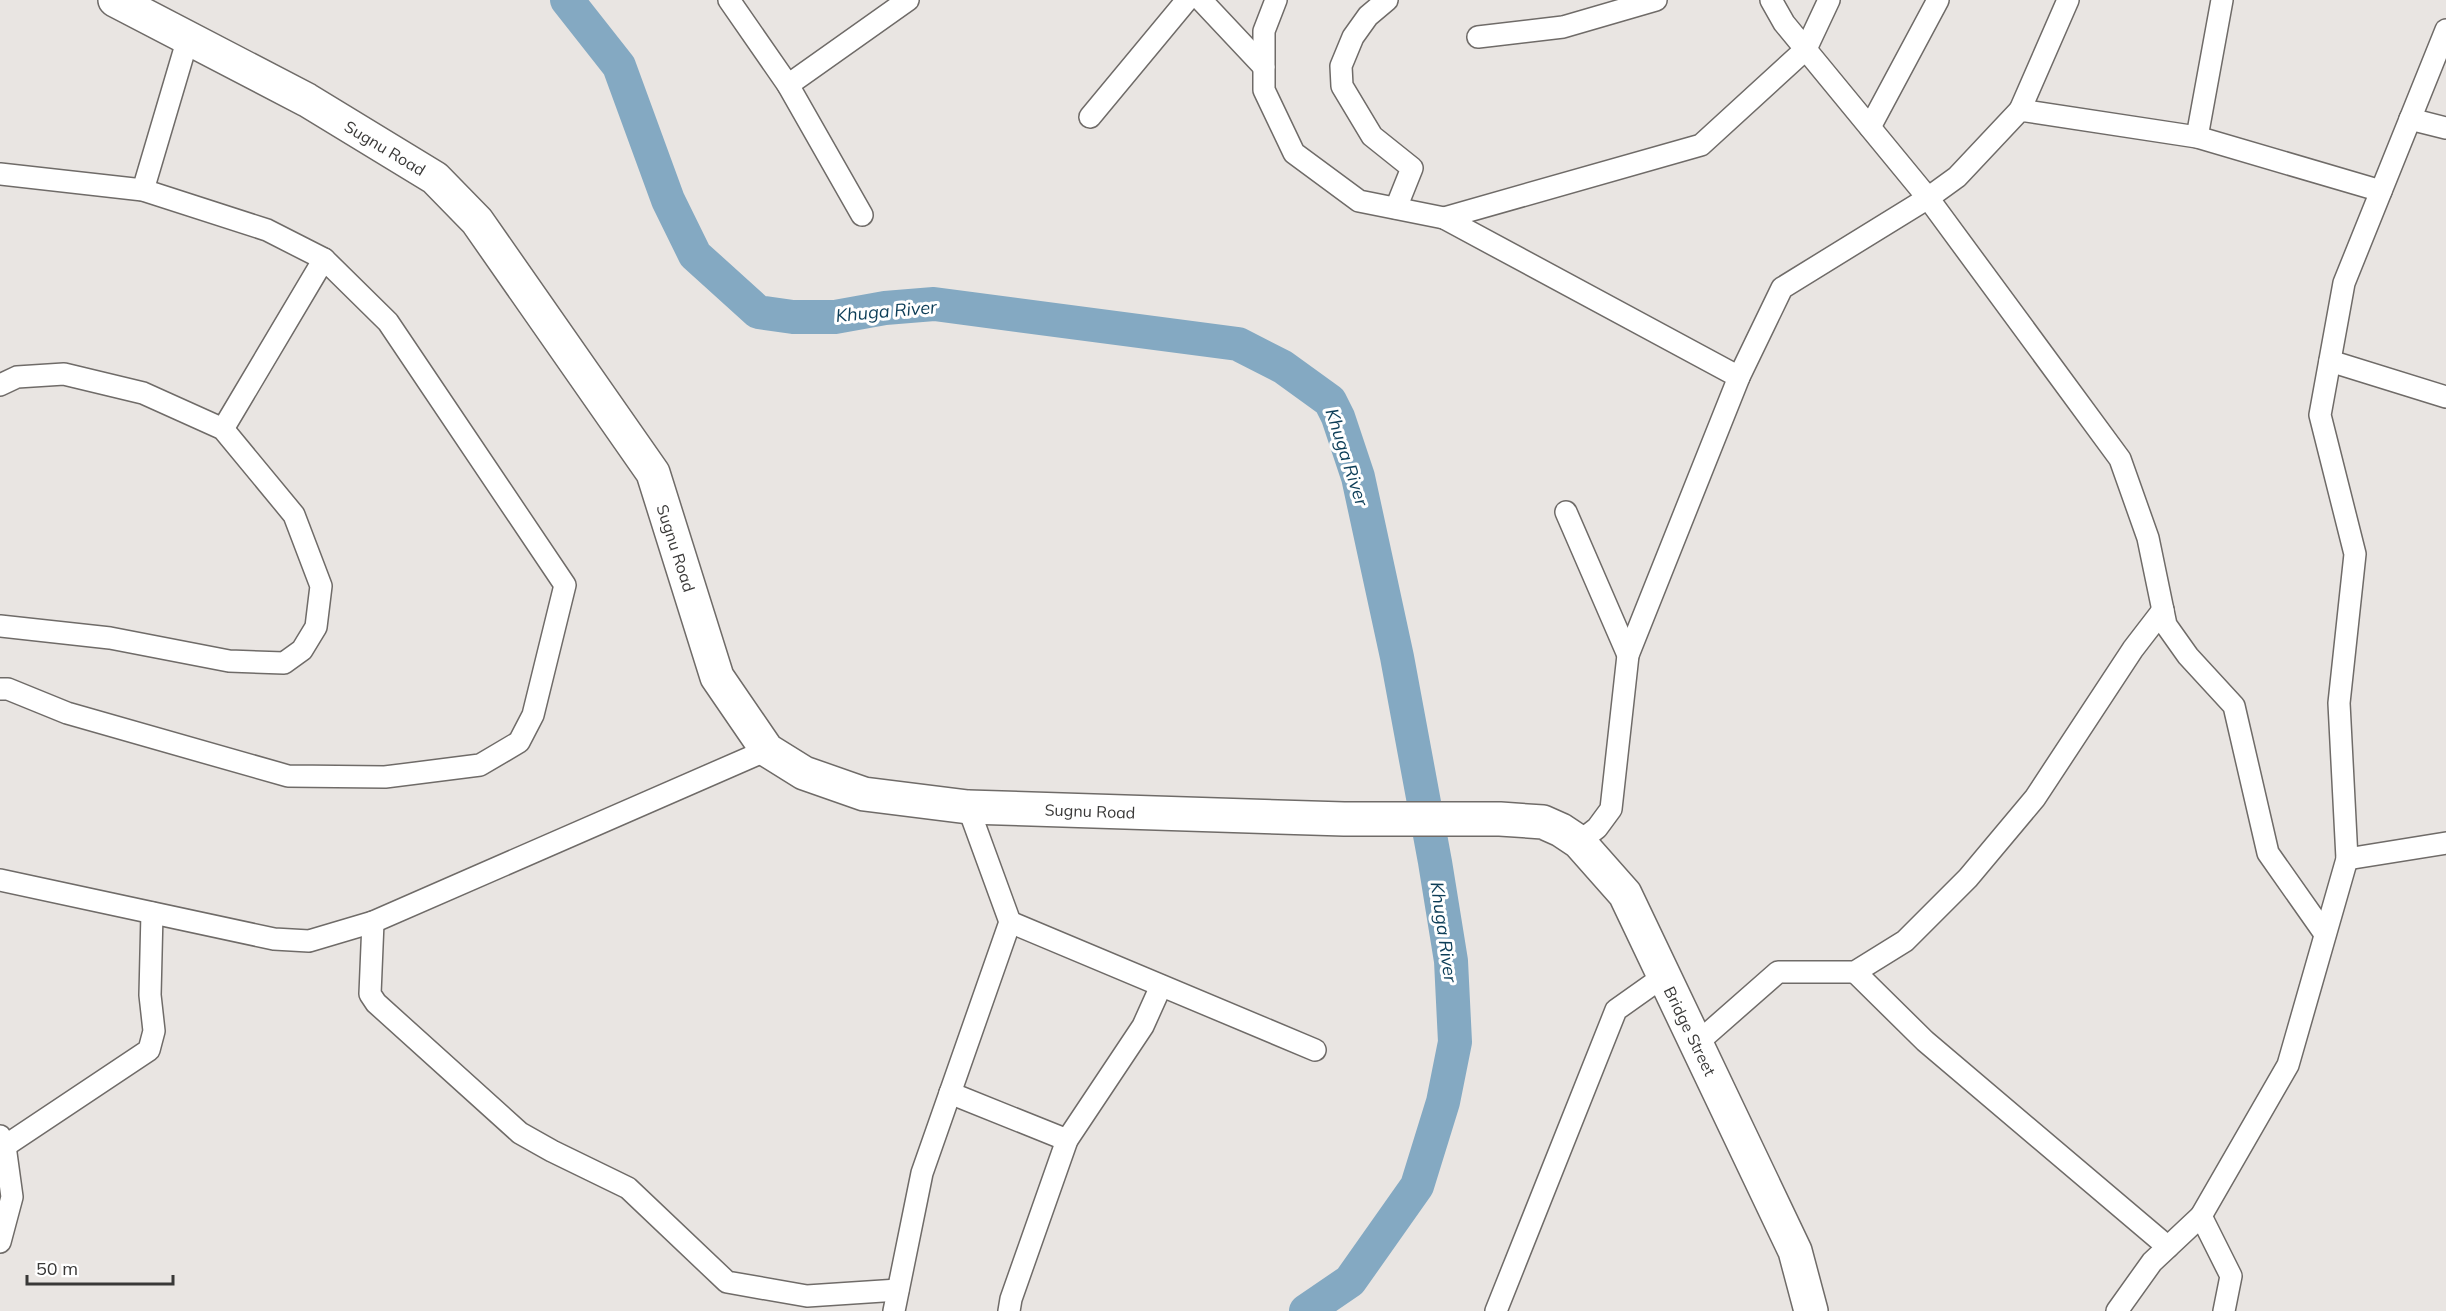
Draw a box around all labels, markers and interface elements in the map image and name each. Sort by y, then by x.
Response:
street label: Sugnu Road [341,116,429,180]
water label: Khuga River [835,295,939,327]
water label: Khuga River [1320,405,1374,510]
street label: Sugnu Road [652,502,700,594]
street label: Sugnu Road [1044,799,1136,823]
water label: Khuga River [1426,880,1463,985]
street label: Bridge Street [1660,983,1720,1079]
scale bar [27,1248,172,1286]
text: 50 m [36,1257,78,1280]

